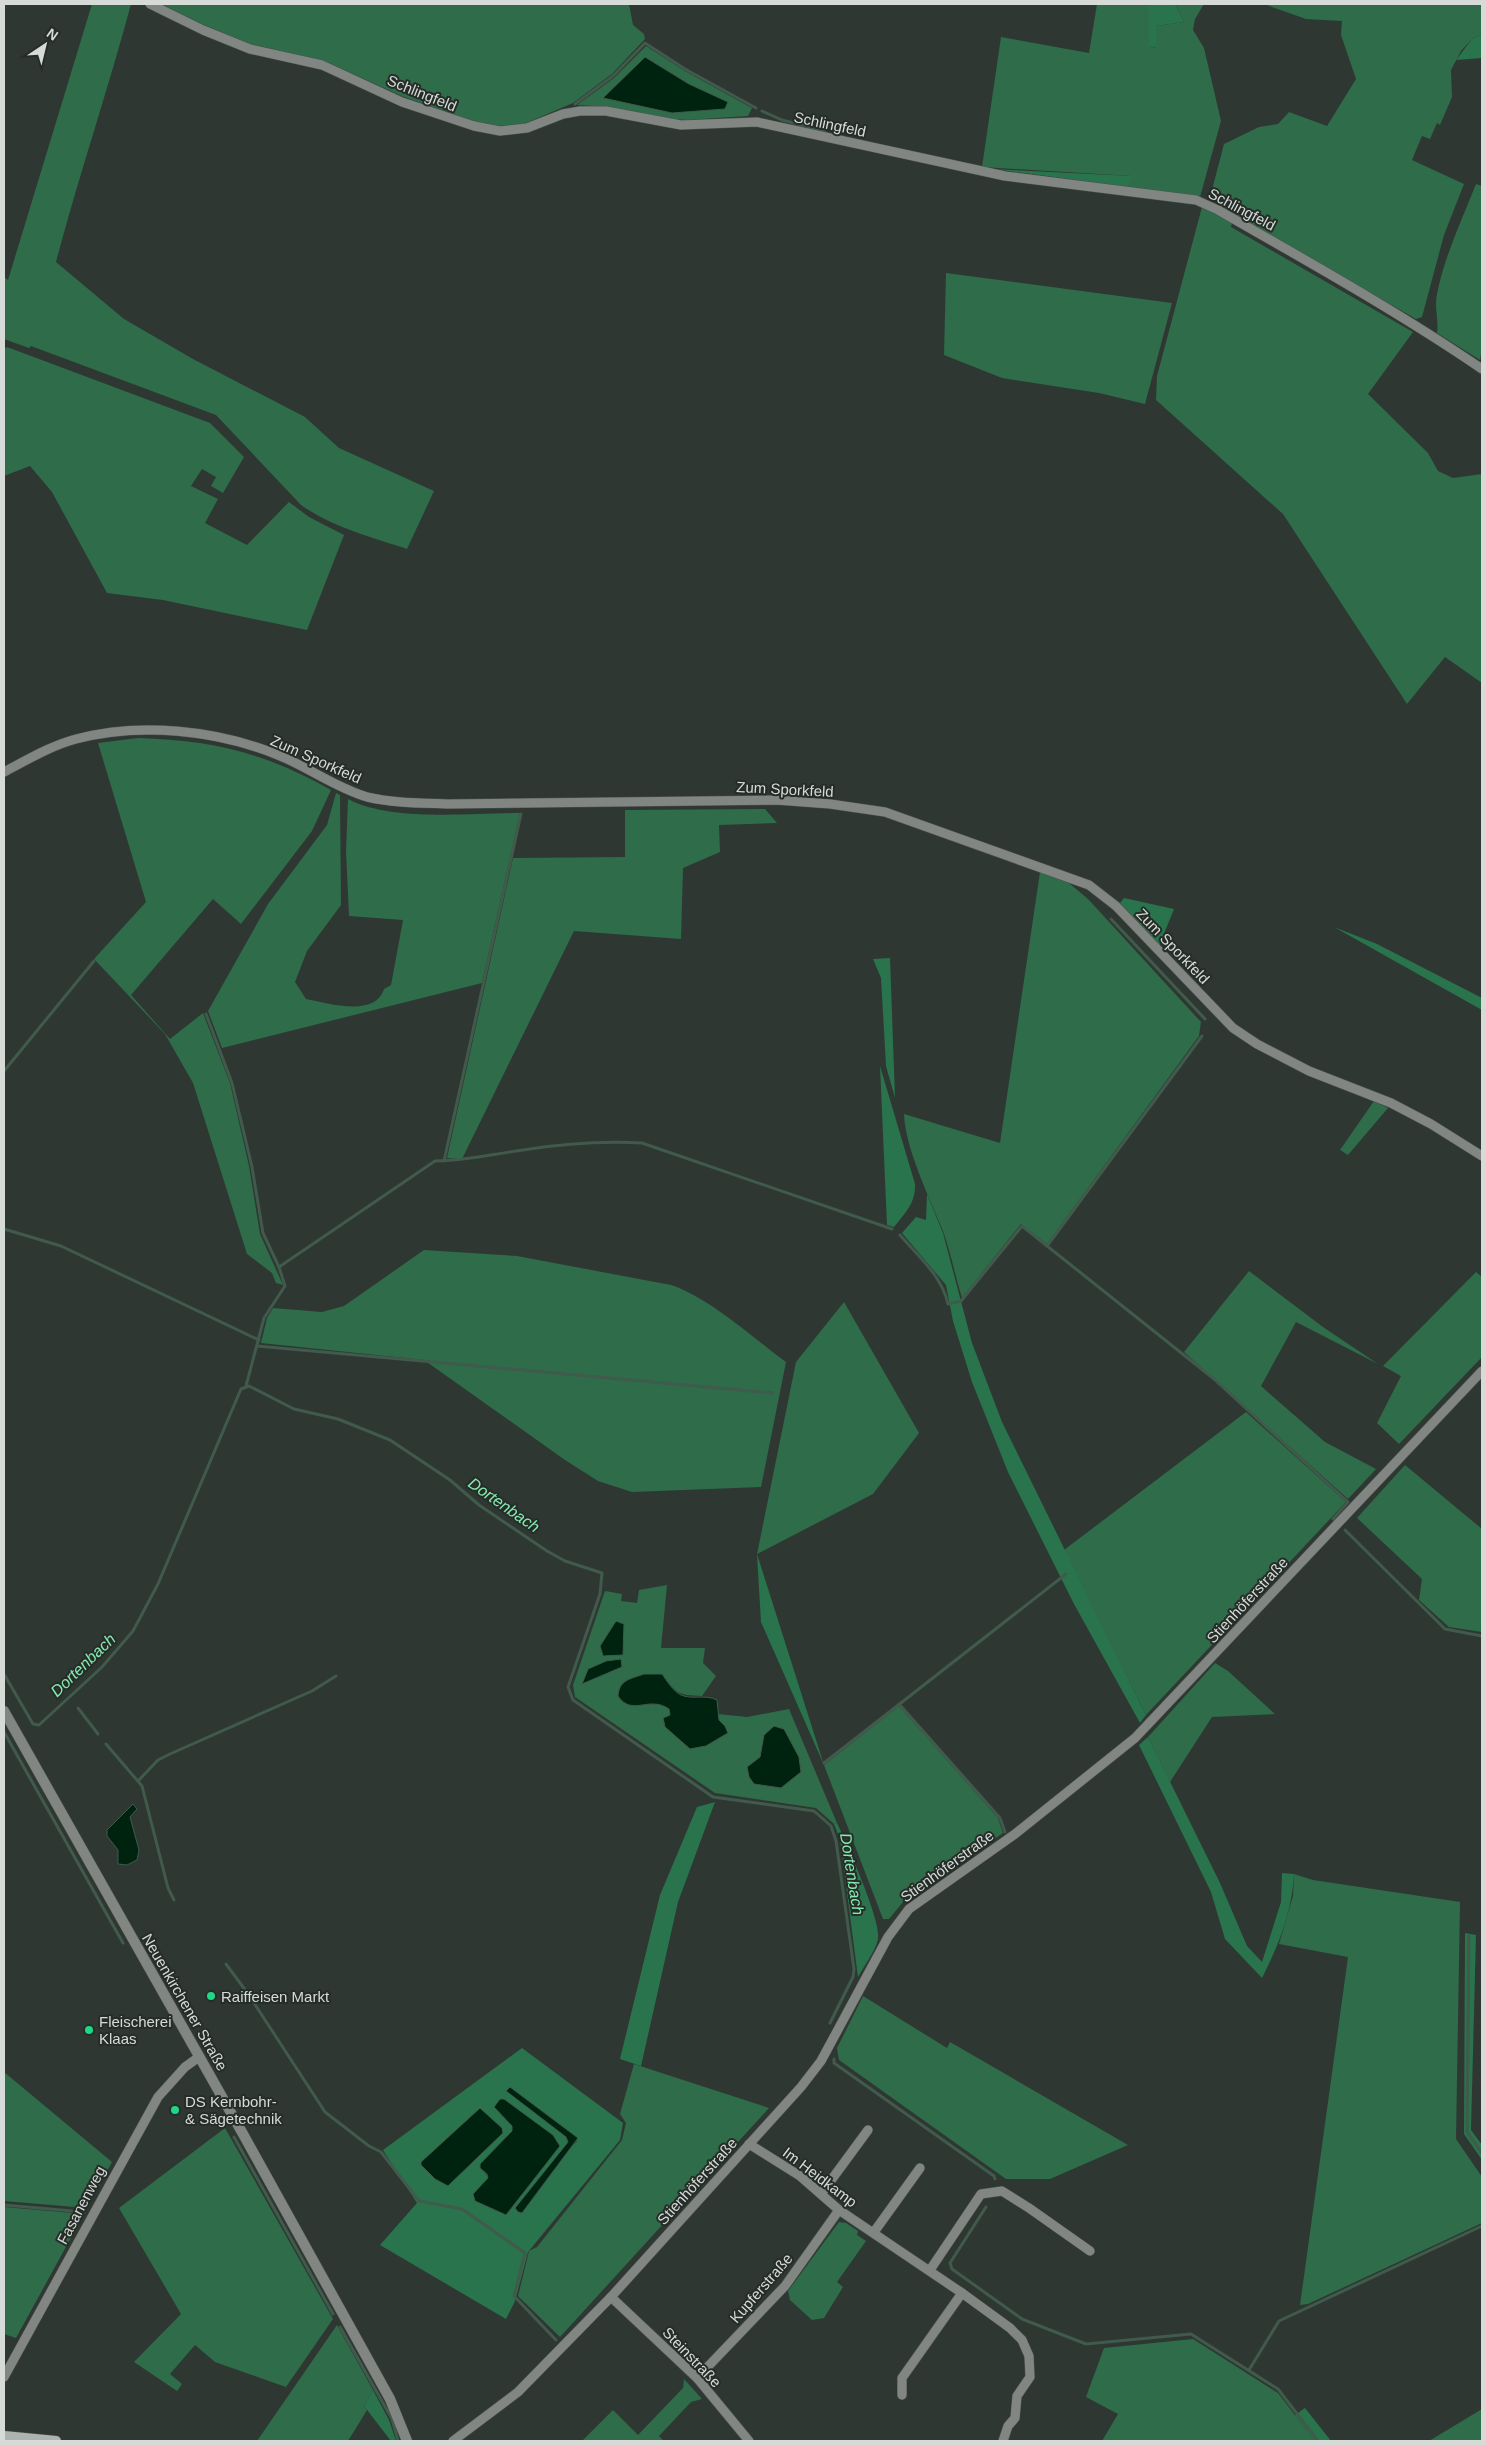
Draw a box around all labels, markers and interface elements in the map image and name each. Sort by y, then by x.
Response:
north arrow [20,20,70,70]
text: N [44,25,61,44]
street label: Schlingfeld [385,71,459,115]
street label: Schlingfeld [792,108,868,140]
street label: Schlingfeld [1206,184,1278,234]
street label: Zum Sporkfeld [268,731,364,787]
street label: Zum Sporkfeld [736,778,834,800]
street label: Zum Sporkfeld [1133,905,1213,987]
water label: Dortenbach [465,1474,543,1536]
street label: Stienhöferstraße [1203,1554,1291,1646]
water label: Dortenbach [47,1630,119,1700]
street label: Stienhöferstraße [897,1827,997,1905]
water label: Dortenbach [837,1832,867,1916]
street label: Neuenkirchener Straße [139,1931,231,2073]
place label: Raiffeisen Markt [221,1988,330,2005]
marker: Raiffeisen Markt [205,1990,217,2002]
place label: Fleischerei Klaas [99,2013,172,2047]
marker: Fleischerei Klaas [83,2024,95,2036]
place label: DS Kernbohr- & Sägetechnik [185,2093,282,2127]
marker: DS Kernbohr- & Sägetechnik [169,2104,181,2116]
street label: Stienhöferstraße [654,2134,740,2228]
street label: Im Heidkamp [780,2144,860,2210]
street label: Fasanenweg [53,2163,109,2247]
street label: Kupferstraße [726,2250,796,2326]
street label: Steinstraße [659,2324,725,2390]

